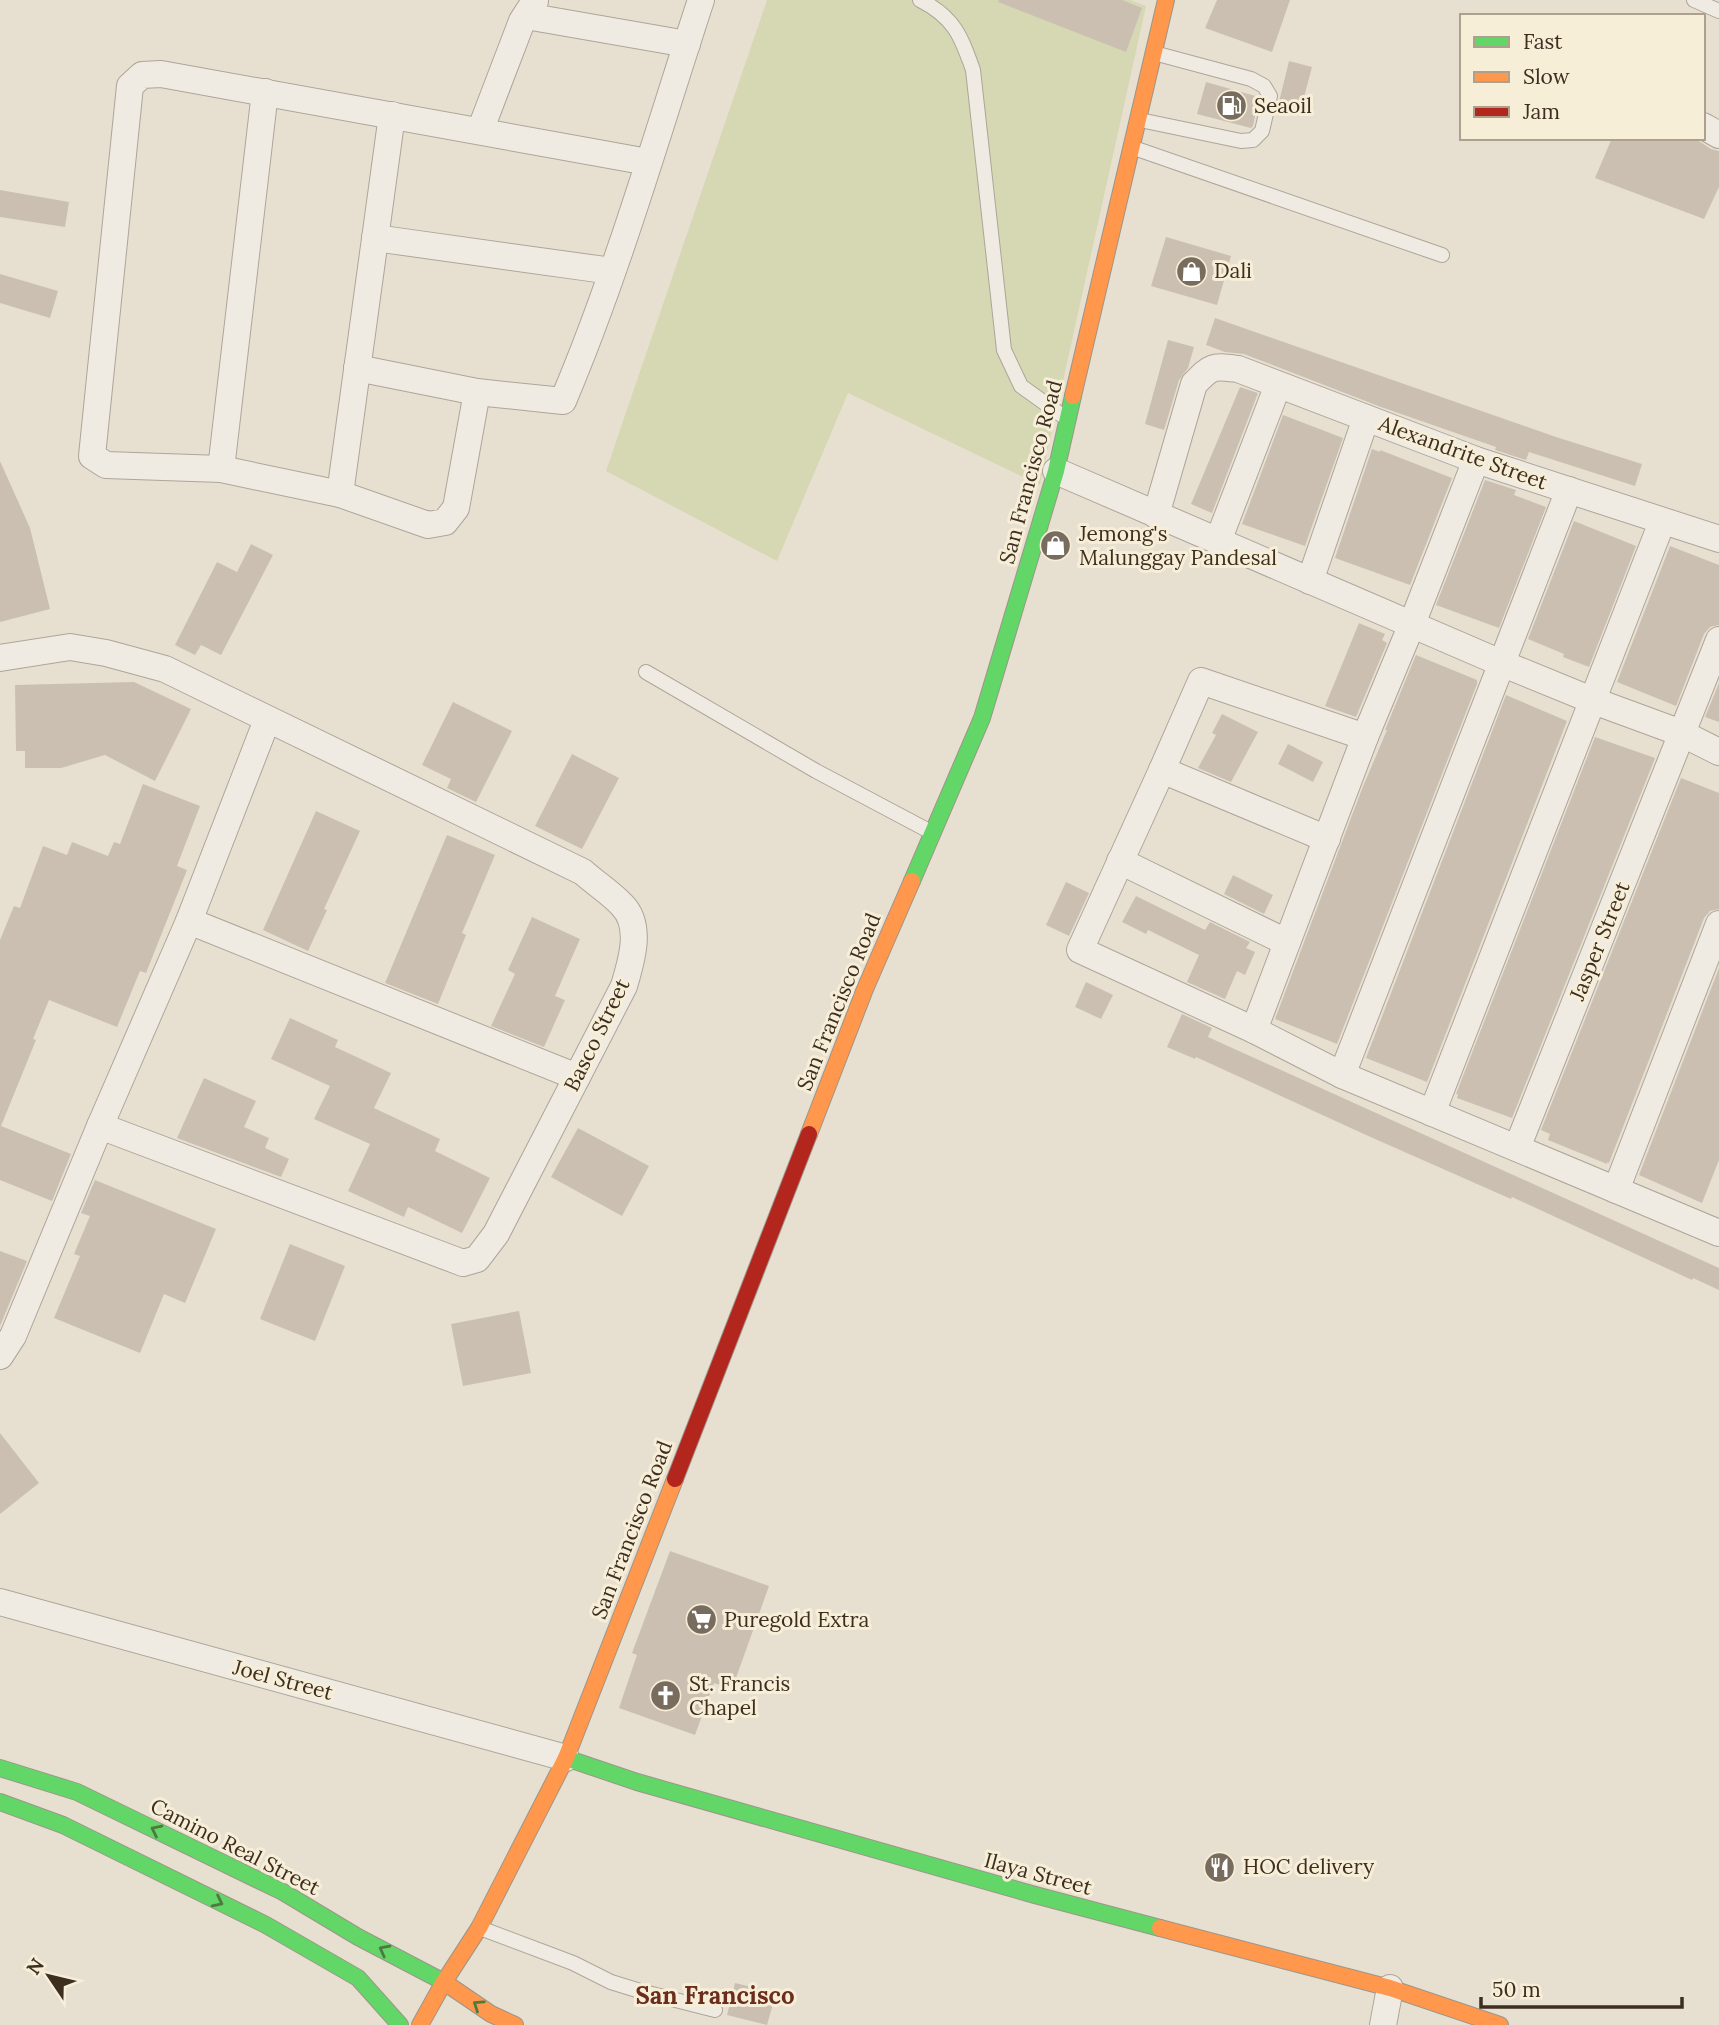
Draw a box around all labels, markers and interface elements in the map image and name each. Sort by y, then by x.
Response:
legend [1460,14,1705,140]
text: Fast [1523,28,1563,55]
text: Slow [1523,63,1570,90]
fuel station icon: Seaoil [1214,89,1248,123]
place label: Seaoil [1254,92,1312,119]
text: Jam [1522,98,1560,125]
shop icon: Dali [1174,254,1208,288]
place label: Dali [1214,257,1252,284]
street label: San Francisco Road [993,377,1068,567]
street label: Alexandrite Street [1374,409,1552,496]
place label: Jemong's Malunggay Pandesal [1078,520,1277,571]
shop icon: Jemong's Malunggay Pandesal [1039,529,1073,563]
street label: Jasper Street [1563,876,1636,1005]
street label: San Francisco Road [791,909,886,1095]
street label: Basco Street [558,973,636,1096]
street label: San Francisco Road [585,1437,678,1623]
supermarket icon: Puregold Extra [684,1603,718,1637]
place label: Puregold Extra [724,1606,869,1633]
street label: Joel Street [229,1653,337,1706]
place label: St. Francis Chapel [689,1670,790,1721]
church icon: St. Francis Chapel [649,1679,683,1713]
street label: Camino Real Street [146,1792,325,1901]
one-way arrow [151,1824,163,1838]
street label: Ilaya Street [981,1846,1096,1901]
restaurant icon: HOC delivery [1203,1850,1237,1884]
place label: HOC delivery [1243,1853,1374,1880]
one-way arrow [211,1893,223,1907]
north arrow [14,1941,84,2011]
one-way arrow [379,1945,391,1958]
text: N [21,1953,49,1979]
scale bar [1481,1966,1682,2010]
text: 50 m [1492,1976,1541,2003]
district label: San Francisco [635,1980,795,2011]
one-way arrow [473,2001,486,2013]

